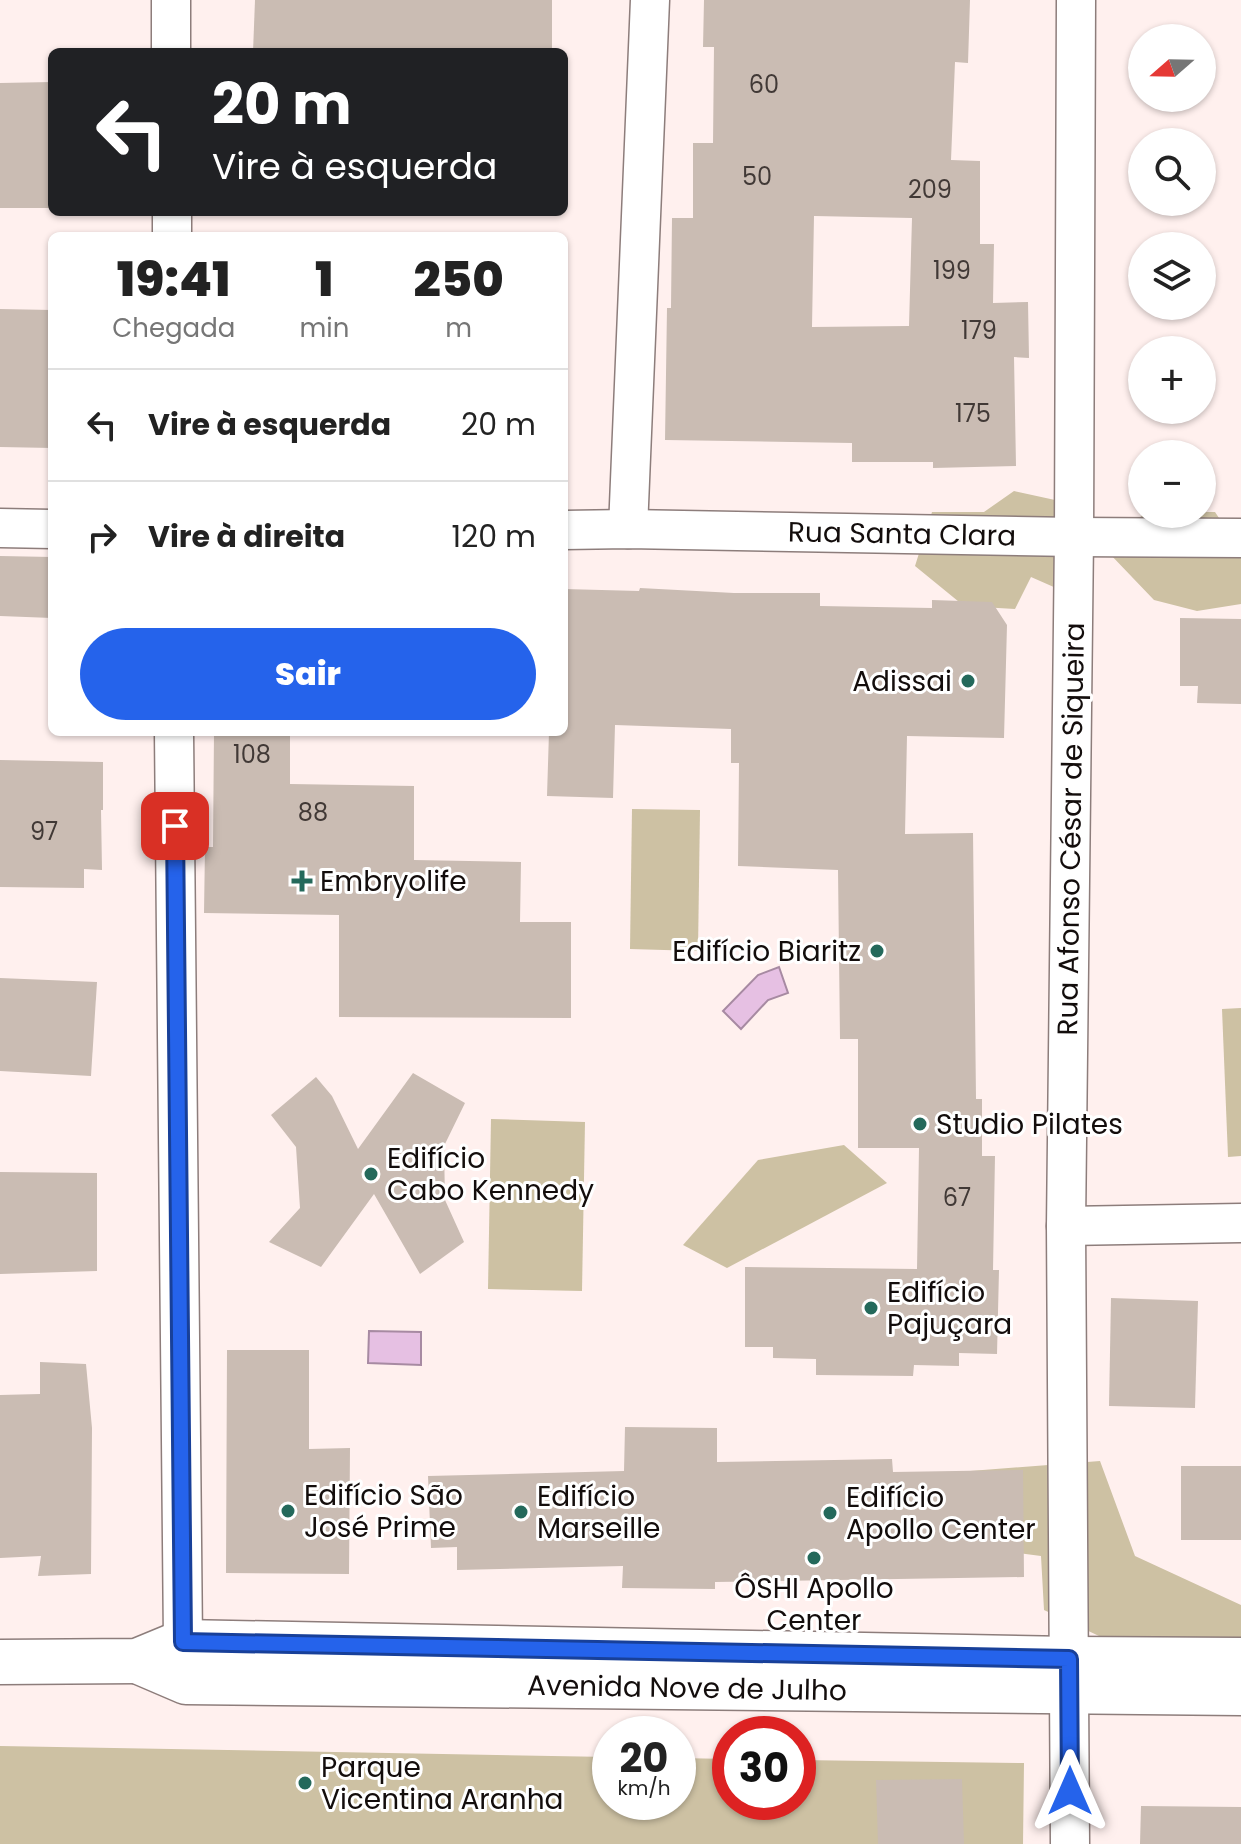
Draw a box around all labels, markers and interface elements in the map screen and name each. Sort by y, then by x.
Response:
north arrow [1128,24,1216,112]
map controls [1128,24,1216,528]
text: 20 m [212,65,352,144]
house number: 60 [749,68,779,101]
icon: left [80,80,184,184]
button: search [1128,128,1216,216]
text: Vire à esquerda [212,141,497,192]
house number: 50 [742,160,772,193]
house number: 209 [908,173,952,206]
button: layers [1128,232,1216,320]
text: 19:41 [117,246,231,313]
text: 1 [315,246,334,313]
text: 250 [413,246,504,313]
house number: 199 [933,254,971,287]
text: Chegada [112,310,235,346]
text: min [299,310,349,346]
text: m [445,310,472,346]
house number: 179 [961,314,997,347]
button: + [1128,336,1216,424]
house number: 175 [955,397,991,430]
icon: left [80,403,124,447]
text: Vire à esquerda [148,403,391,446]
text: 20 m [461,403,536,446]
button: − [1128,440,1216,528]
street label: Rua Santa Clara [788,513,1016,555]
icon: right [80,515,124,559]
text: Vire à direita [148,515,345,558]
text: 120 m [451,515,536,558]
street label: Rua Afonso César de Siqueira [1048,622,1094,1036]
button: Sair [80,628,536,720]
place label: Adissai [852,662,952,701]
marker: Adissai [959,672,977,690]
house number: 108 [233,738,271,771]
pin [141,792,209,860]
house number: 88 [298,796,328,829]
icon: arrive [153,804,197,848]
house number: 97 [30,815,58,848]
place label: Embryolife [320,862,467,901]
marker: Embryolife [291,870,313,892]
place label: Edifício Biaritz [672,932,861,971]
marker: Edifício Biaritz [868,942,886,960]
place label: Studio Pilates [936,1105,1123,1144]
marker: Studio Pilates [911,1115,929,1133]
place label: Edifício Cabo Kennedy [387,1139,594,1210]
marker: Edifício Cabo Kennedy [362,1165,380,1183]
house number: 67 [943,1181,971,1214]
place label: Edifício Pajuçara [887,1273,1012,1344]
marker: Edifício Pajuçara [862,1299,880,1317]
place label: Edifício São José Prime [304,1476,463,1547]
place label: Edifício Marseille [537,1477,660,1548]
place label: Edifício Apollo Center [846,1478,1036,1549]
marker: Edifício São José Prime [279,1502,297,1520]
marker: Edifício Marseille [512,1503,530,1521]
marker: Edifício Apollo Center [821,1504,839,1522]
marker: ÔSHI Apollo Center [805,1549,823,1567]
place label: ÔSHI Apollo Center [734,1569,894,1640]
street label: Avenida Nove de Julho [527,1666,847,1710]
speed limit sign: 30 [712,1716,816,1820]
text: 20 [620,1730,668,1786]
place label: Parque Vicentina Aranha [321,1748,564,1819]
position arrow [1028,1749,1112,1833]
marker: Parque Vicentina Aranha [296,1774,314,1792]
text: km/h [617,1774,671,1802]

